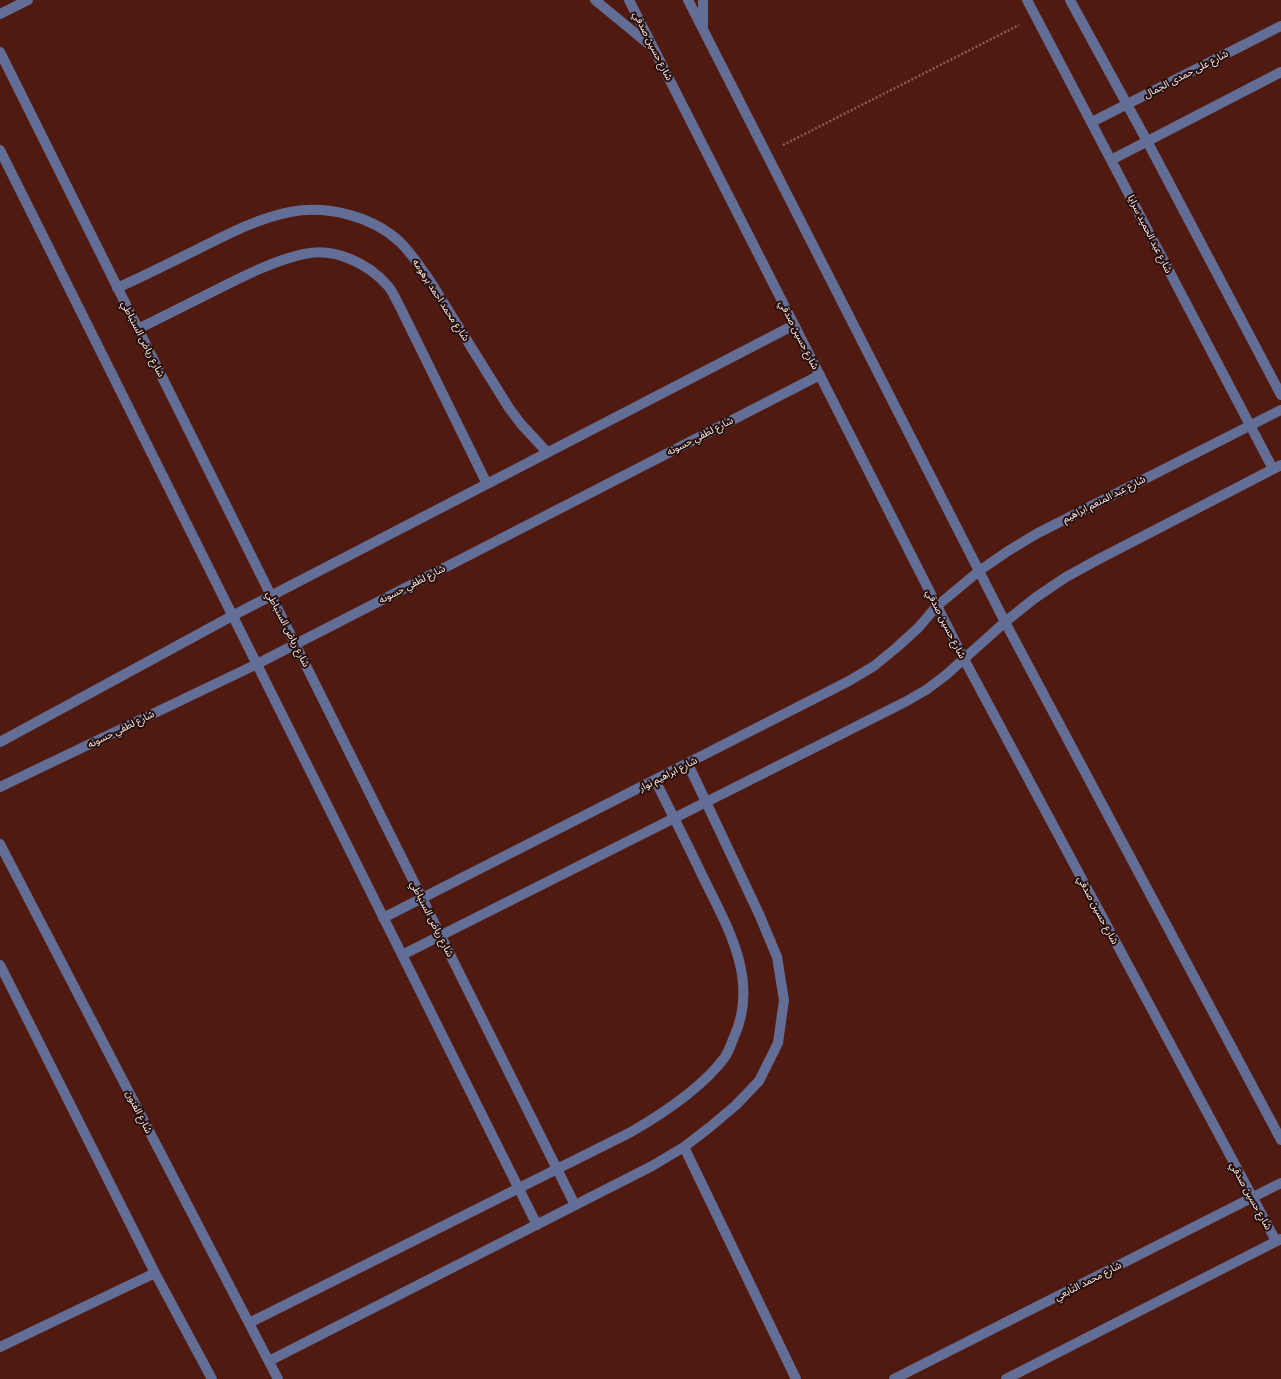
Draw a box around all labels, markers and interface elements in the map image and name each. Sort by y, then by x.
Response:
street label: شارع حسين صدقي [630,10,676,82]
street label: شارع على حمدى الجمال [1142,47,1230,101]
street label: شارع عبد الحميد سرايا [1125,193,1175,275]
street label: شارع محمد احمد برهومه [410,257,472,343]
street label: شارع رياض السنباطي [119,299,167,379]
street label: شارع حسين صدقي [776,299,822,371]
street label: شارع لطفي حسونه [665,414,735,458]
street label: شارع عبد المنعم ابراهيم [1061,473,1147,525]
street label: شارع لطفي حسونه [377,562,447,606]
street label: شارع حسين صدقي [923,588,969,660]
street label: شارع رياض السنباطي [264,589,312,669]
street label: شارع لطفي حسونه [86,708,156,750]
street label: شارع ابراهيم نوار [637,754,699,794]
street label: شارع حسين صدقي [1075,874,1121,946]
street label: شارع رياض السنباطي [408,879,456,959]
street label: شارع الفنون [123,1088,155,1136]
street label: شارع حسين صدقي [1227,1160,1275,1232]
street label: شارع محمد التابعي [1052,1259,1124,1303]

